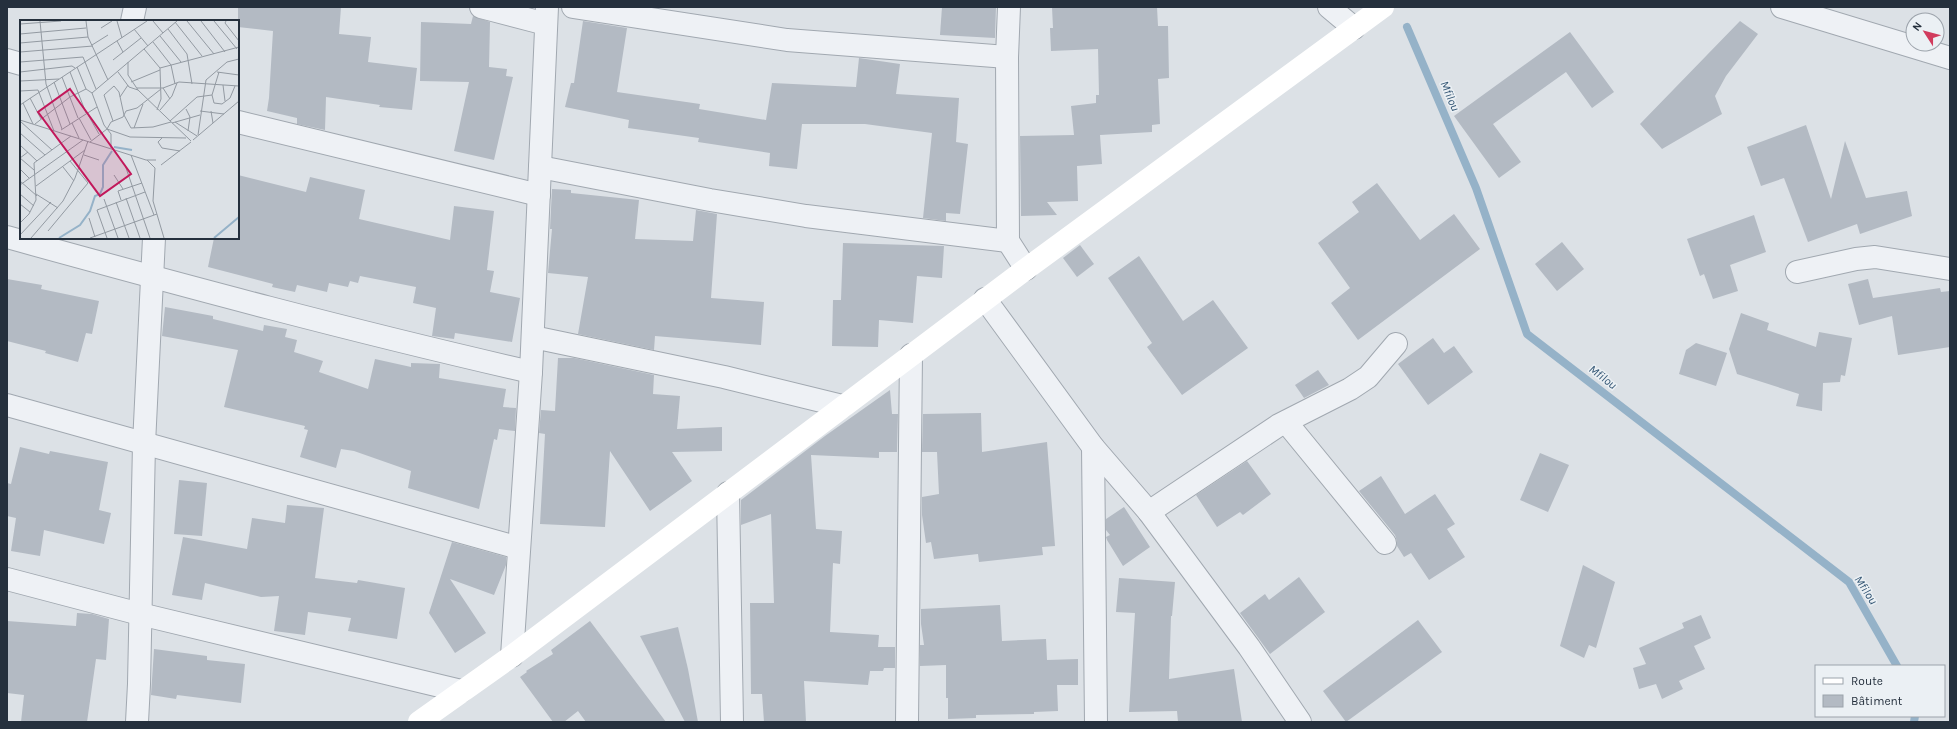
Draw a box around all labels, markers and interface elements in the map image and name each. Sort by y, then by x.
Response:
north arrow [1905,12,1945,52]
text: N [1910,19,1925,33]
inset map [20,20,239,239]
water label: Mfilou [1437,79,1463,113]
water label: Mfilou [1586,362,1620,392]
water label: Mfilou [1852,573,1880,607]
legend [1815,665,1945,717]
text: Route [1851,674,1883,688]
text: Bâtiment [1851,694,1903,708]

